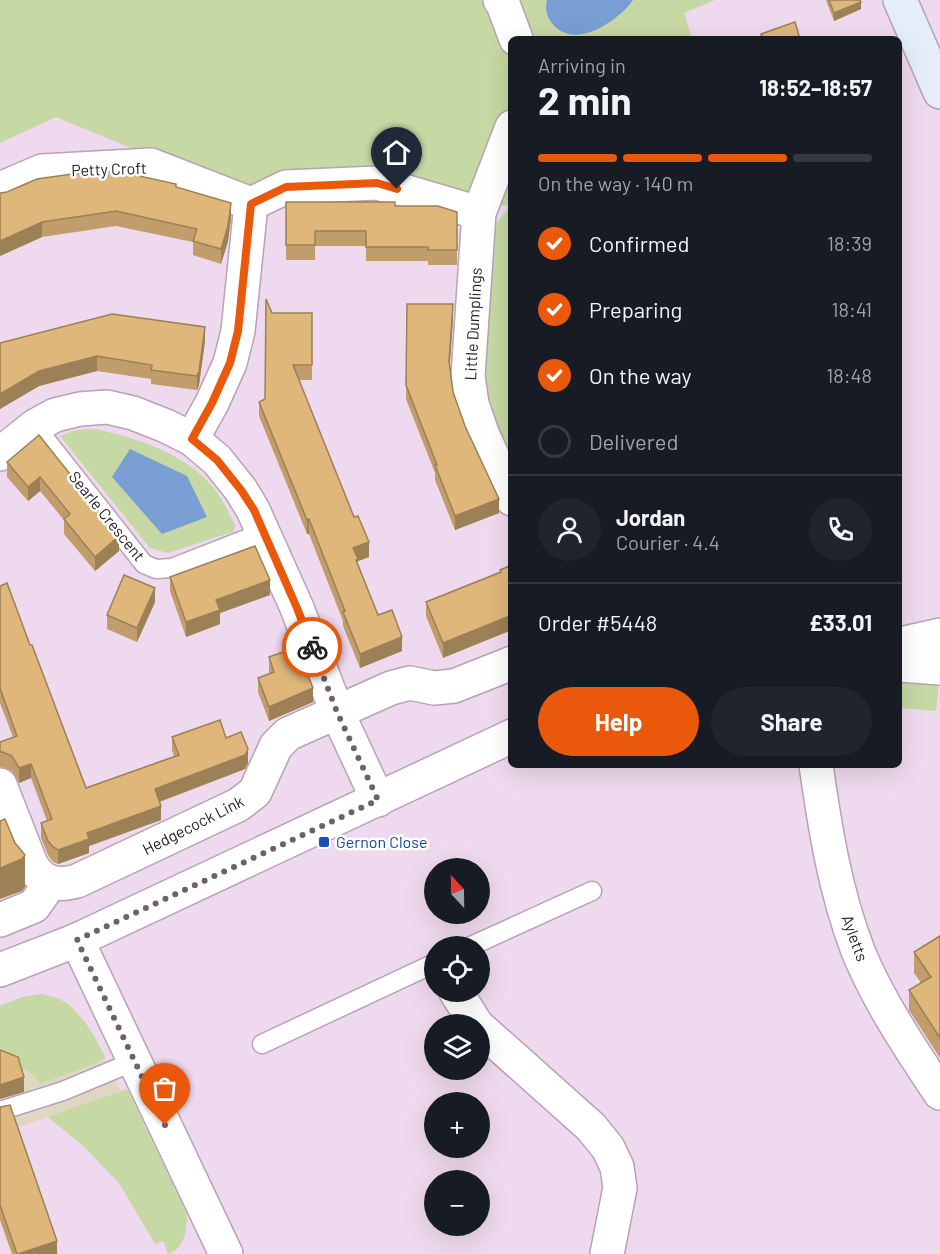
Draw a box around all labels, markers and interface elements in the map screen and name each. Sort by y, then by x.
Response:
text: Arriving in [538,53,626,77]
text: 18:52–18:57 [759,74,872,100]
text: 2 min [538,76,631,123]
pin [371,127,422,189]
icon: home [380,136,413,169]
street label: Petty Croft [71,158,147,179]
text: On the way · 140 m [538,171,693,195]
icon: check [538,227,571,260]
text: Confirmed [589,230,689,256]
text: 18:39 [827,231,872,255]
street label: Little Dumplings [460,267,485,381]
icon: check [538,293,571,326]
text: Preparing [589,296,682,322]
text: 18:41 [832,297,872,321]
icon: check [538,359,571,392]
text: On the way [589,362,692,388]
text: 18:48 [826,363,872,387]
text: Delivered [589,428,678,454]
street label: Searle Crescent [65,467,149,564]
button: person [538,498,601,561]
button: phone [809,498,872,561]
text: Jordan [616,504,685,530]
text: Courier · 4.4 [616,530,720,554]
text: Order #5448 [538,609,657,635]
text: £33.01 [809,609,872,635]
courier [282,617,342,677]
icon: bike [296,631,329,664]
button: Help [538,687,699,756]
button: Share [711,687,872,756]
street label: Hedgecock Link [139,791,247,858]
place label: Gernon Close [336,832,428,851]
marker: Gernon Close [317,835,331,849]
north arrow [424,858,490,924]
map controls [424,858,490,1236]
street label: Ayletts [838,912,873,964]
button: locate [424,936,490,1002]
button: layers [424,1014,490,1080]
pin [139,1063,190,1125]
icon: bag [148,1072,181,1105]
button: + [424,1092,490,1158]
button: − [424,1170,490,1236]

